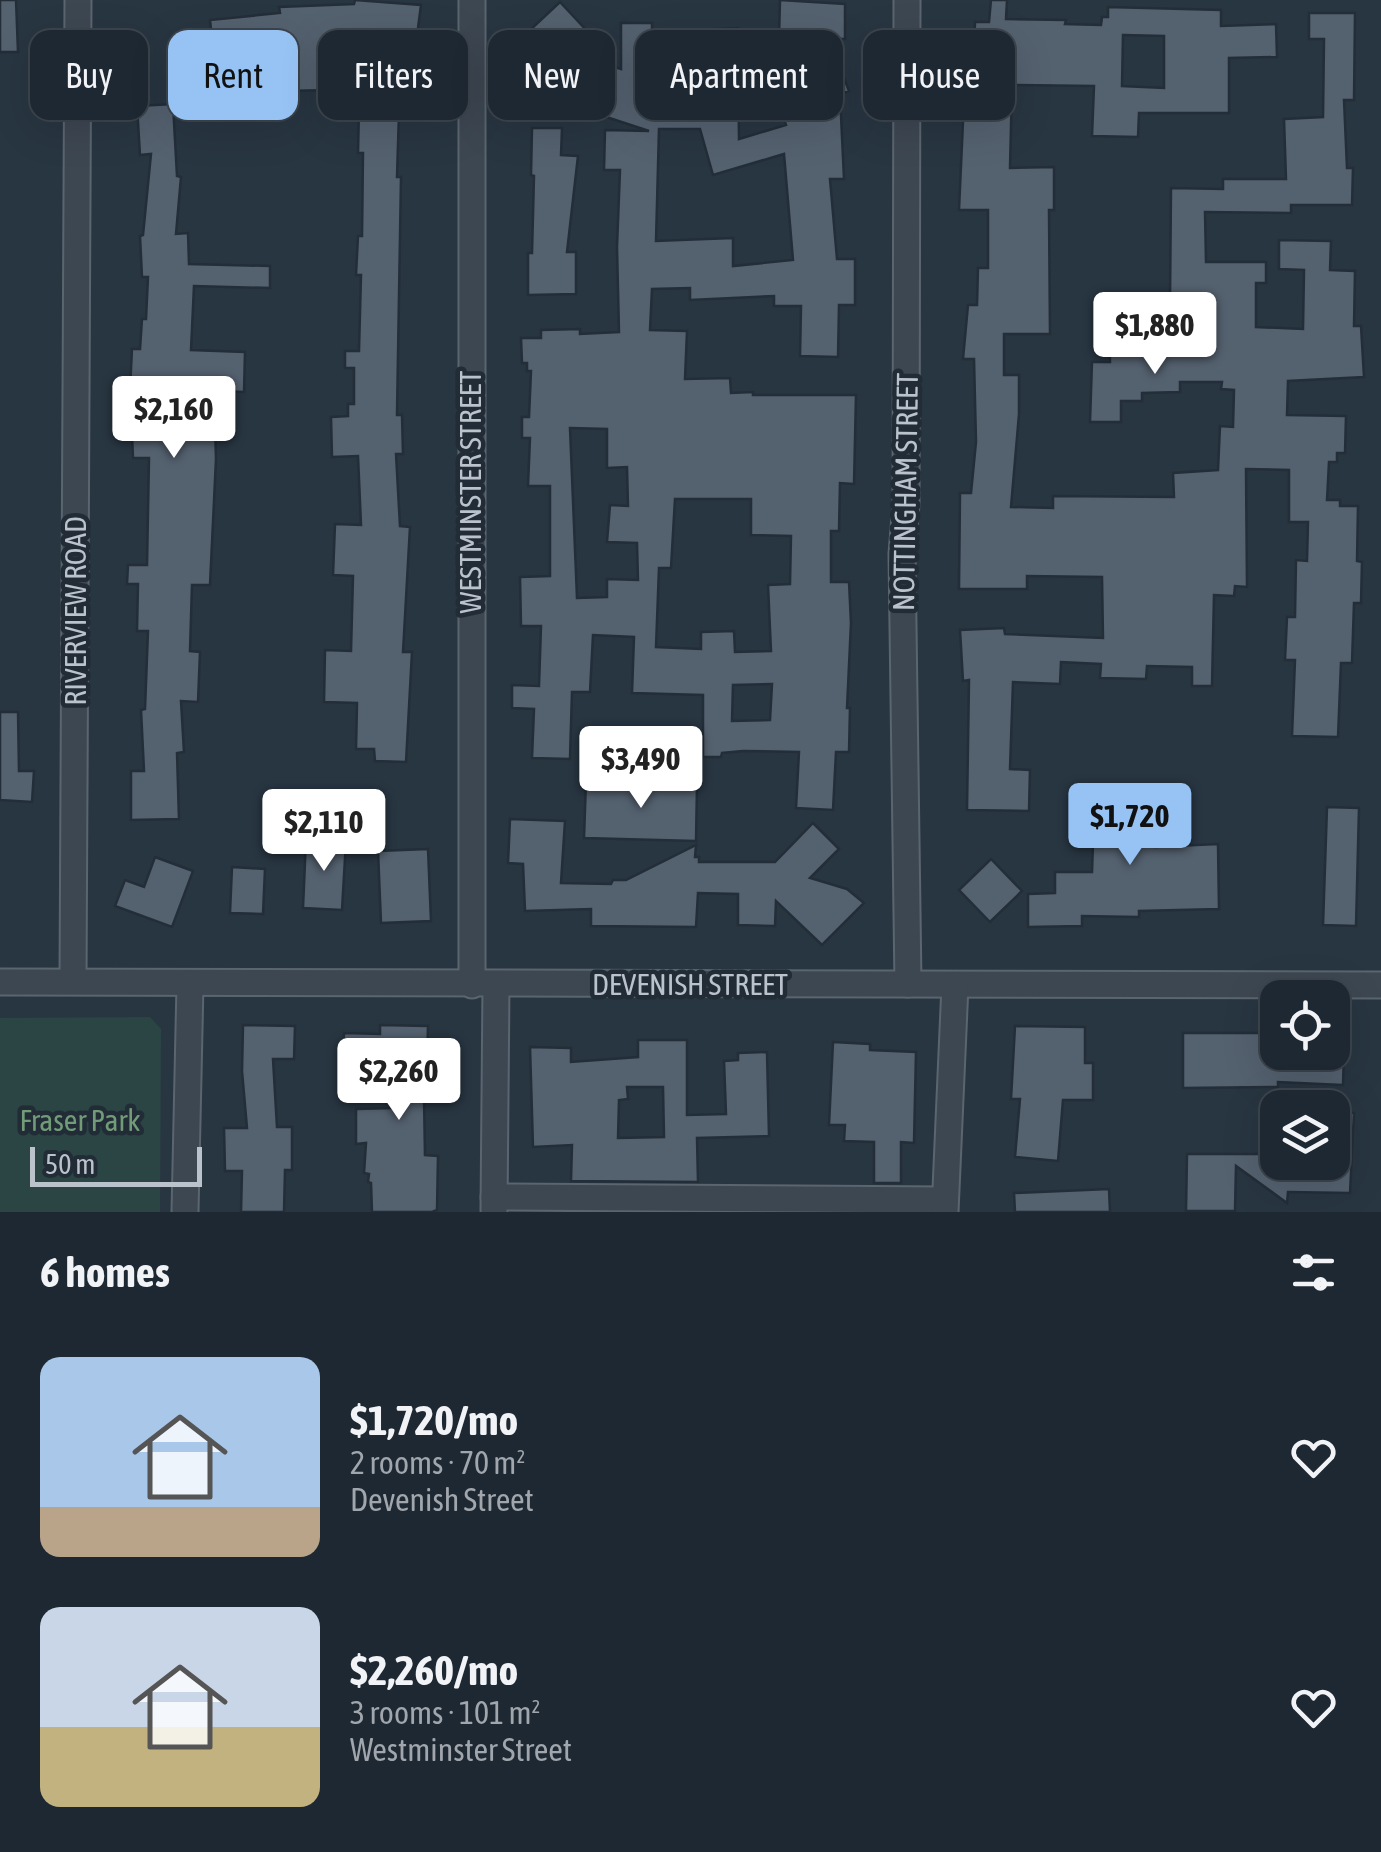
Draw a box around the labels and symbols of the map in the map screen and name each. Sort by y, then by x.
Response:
pin: $1,880 [1074,292,1236,377]
street label: WESTMINSTER STREET [453,371,487,613]
street label: NOTTINGHAM STREET [886,373,924,611]
pin: $2,160 [93,376,255,461]
street label: RIVERVIEW ROAD [58,516,92,706]
pin: $3,490 [560,726,722,811]
pin: $1,720 [1049,783,1211,868]
pin: $2,110 [243,789,405,874]
street label: DEVENISH STREET [592,967,788,1001]
pin: $2,260 [318,1038,480,1123]
park label: Fraser Park [20,1103,140,1137]
scale bar [30,1142,202,1186]

